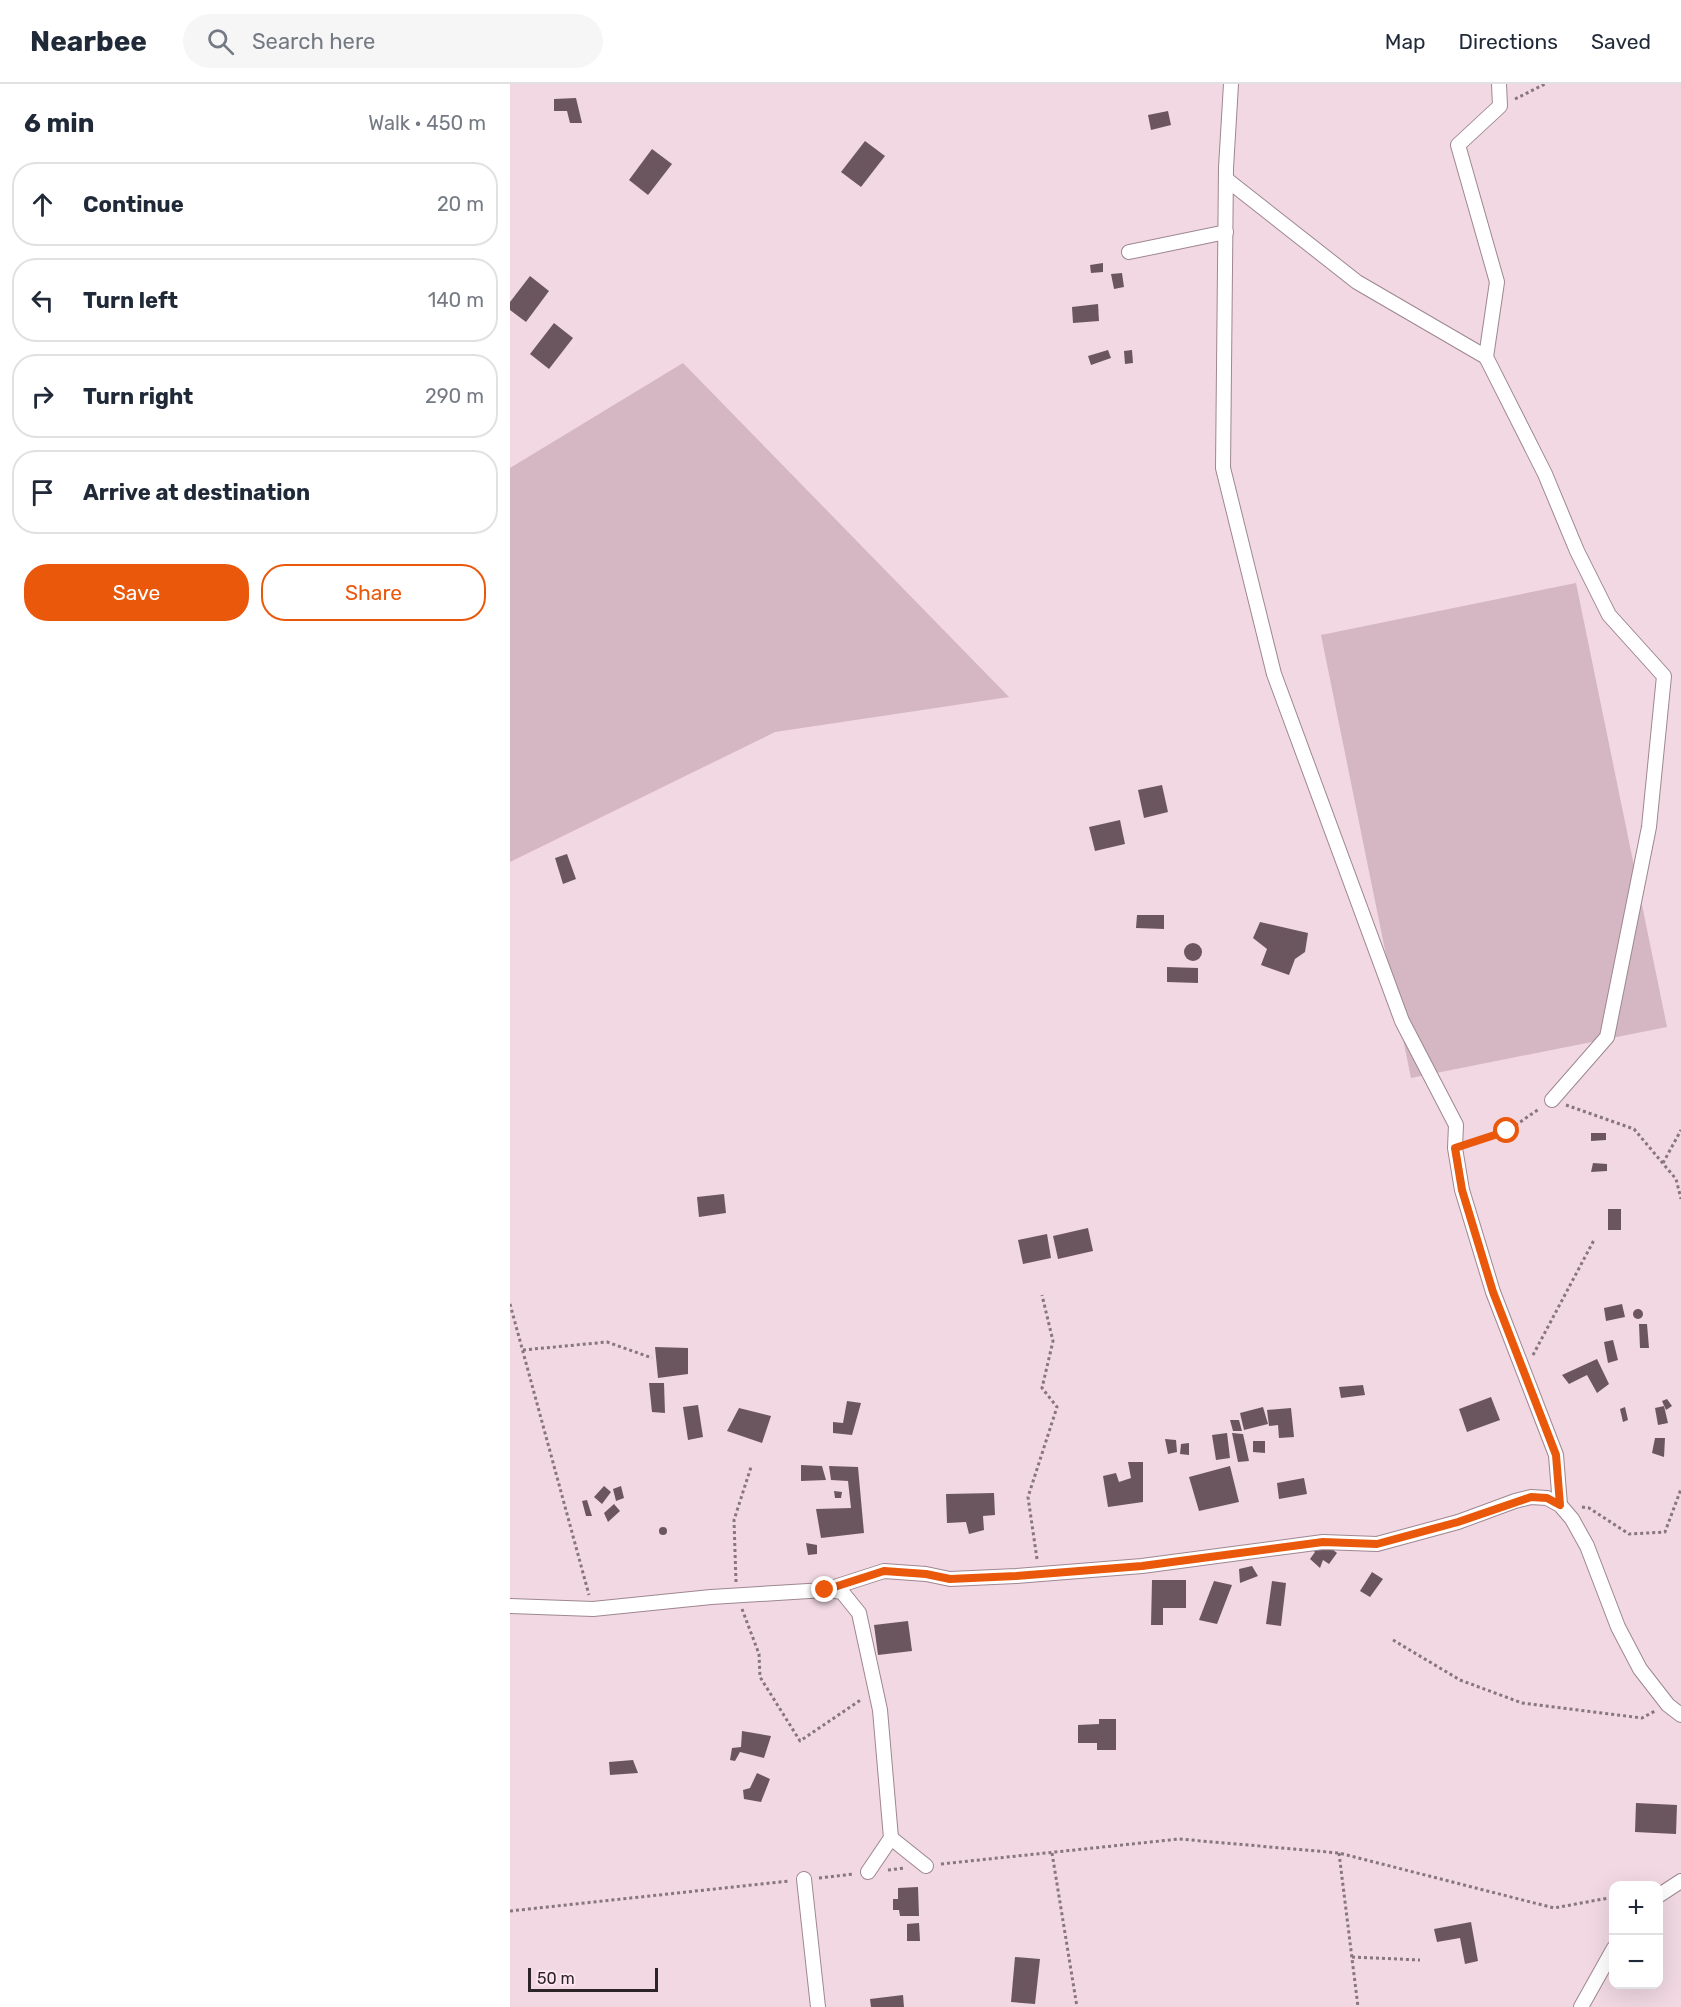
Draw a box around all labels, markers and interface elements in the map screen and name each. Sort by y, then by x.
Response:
search box [183,14,603,68]
text: Nearbee [30,25,147,58]
icon: search [204,25,237,58]
text: Search here [252,28,375,55]
text: Map [1385,29,1426,54]
text: Directions [1459,29,1558,54]
text: Saved [1591,29,1651,54]
text: 6 min [24,108,94,139]
text: Walk · 450 m [368,111,486,135]
icon: ahead [26,188,59,221]
text: Continue [83,191,184,218]
text: 20 m [437,192,484,216]
icon: left [26,284,59,317]
text: Turn left [83,287,178,314]
text: 140 m [428,288,484,312]
icon: right [26,380,59,413]
text: Turn right [83,383,193,410]
text: 290 m [425,384,484,408]
icon: arrive [26,476,59,509]
text: Arrive at destination [83,479,310,506]
button: Save [24,564,249,621]
button: Share [261,564,486,621]
route start [1493,1117,1519,1143]
route end [811,1576,837,1602]
map controls [1609,1881,1663,1989]
button: + [1609,1881,1663,1935]
button: − [1609,1935,1663,1989]
scale bar [528,1965,658,1992]
text: 50 m [537,1969,575,1988]

